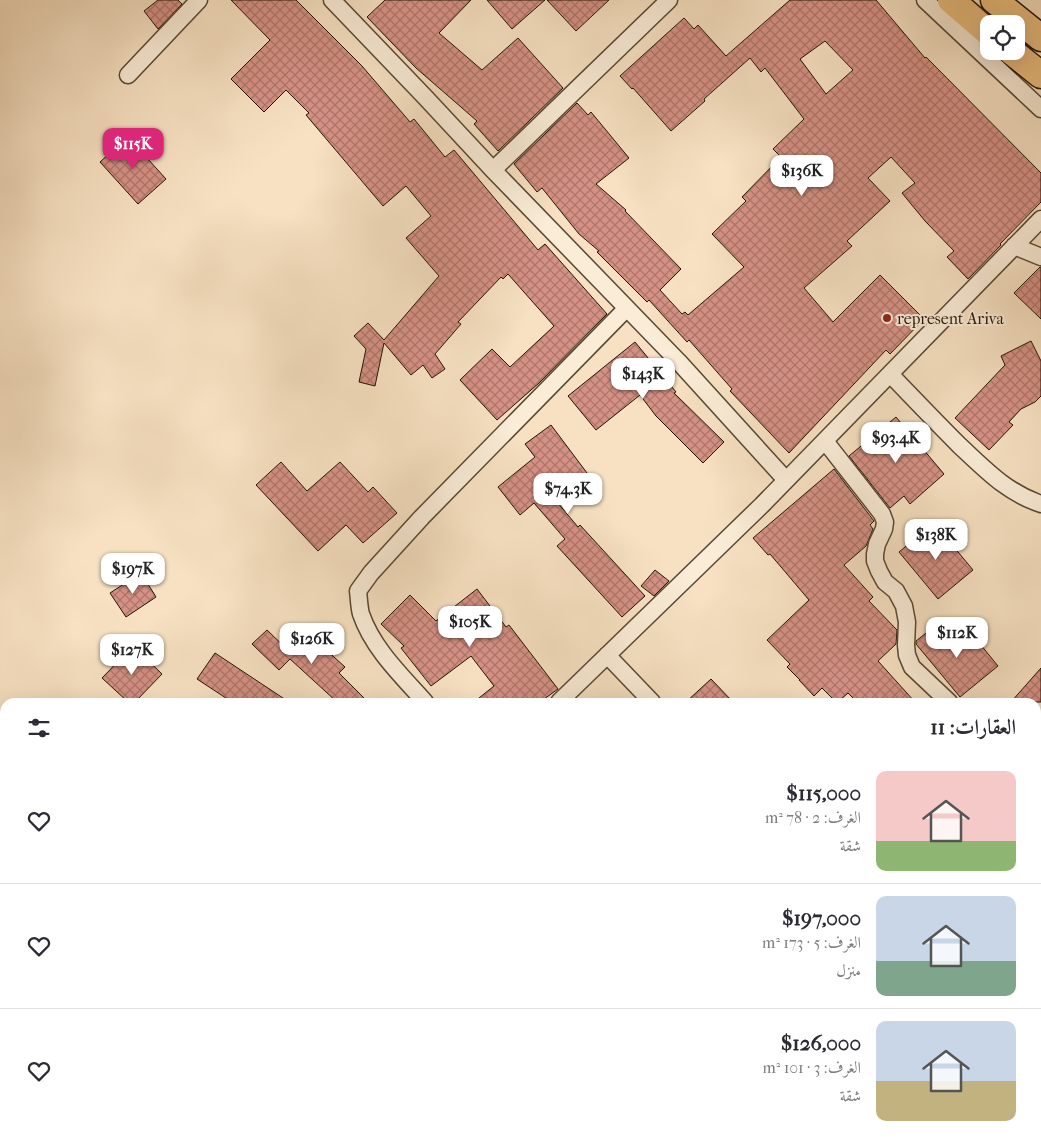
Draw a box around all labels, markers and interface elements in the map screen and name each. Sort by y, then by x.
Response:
map controls [980,15,1025,60]
button: locate [980,15,1025,60]
pin: $115K [98,128,168,170]
text: $115K [114,134,152,153]
pin: $136K [767,154,837,197]
text: $136K [781,161,823,180]
place label: represent Ariva [897,309,1004,328]
marker: represent Ariva [881,312,893,324]
pin: $143K [608,358,678,400]
text: $143K [622,364,664,383]
pin: $93.4K [855,422,937,464]
text: $93.4K [872,428,920,447]
pin: $74.3K [527,472,609,515]
text: $74.3K [544,479,592,498]
pin: $138K [901,518,971,561]
text: $138K [916,525,956,544]
pin: $197K [98,552,168,595]
text: $197K [112,559,154,578]
pin: $105K [435,606,505,648]
text: $105K [449,612,491,631]
pin: $112K [922,616,992,659]
pin: $126K [277,622,347,665]
text: $112K [937,623,977,642]
text: $126K [290,629,334,648]
pin: $127K [97,634,167,676]
text: $127K [111,640,153,659]
icon: filters [25,714,53,742]
text: العقارات: 11 [930,715,1016,739]
text: $115,000 [786,781,861,805]
icon: home [916,791,976,851]
icon: heart [25,807,53,835]
text: الغرف: 2 · 78 m² [765,808,861,827]
text: شقة [840,836,861,855]
text: $197,000 [782,906,861,930]
icon: home [916,916,976,976]
icon: heart [25,932,53,960]
text: الغرف: 5 · 173 m² [762,933,861,952]
text: منزل [836,961,861,980]
text: $126,000 [781,1031,861,1055]
icon: home [916,1041,976,1101]
icon: heart [25,1057,53,1085]
text: الغرف: 3 · 101 m² [762,1058,861,1077]
text: شقة [840,1086,861,1105]

